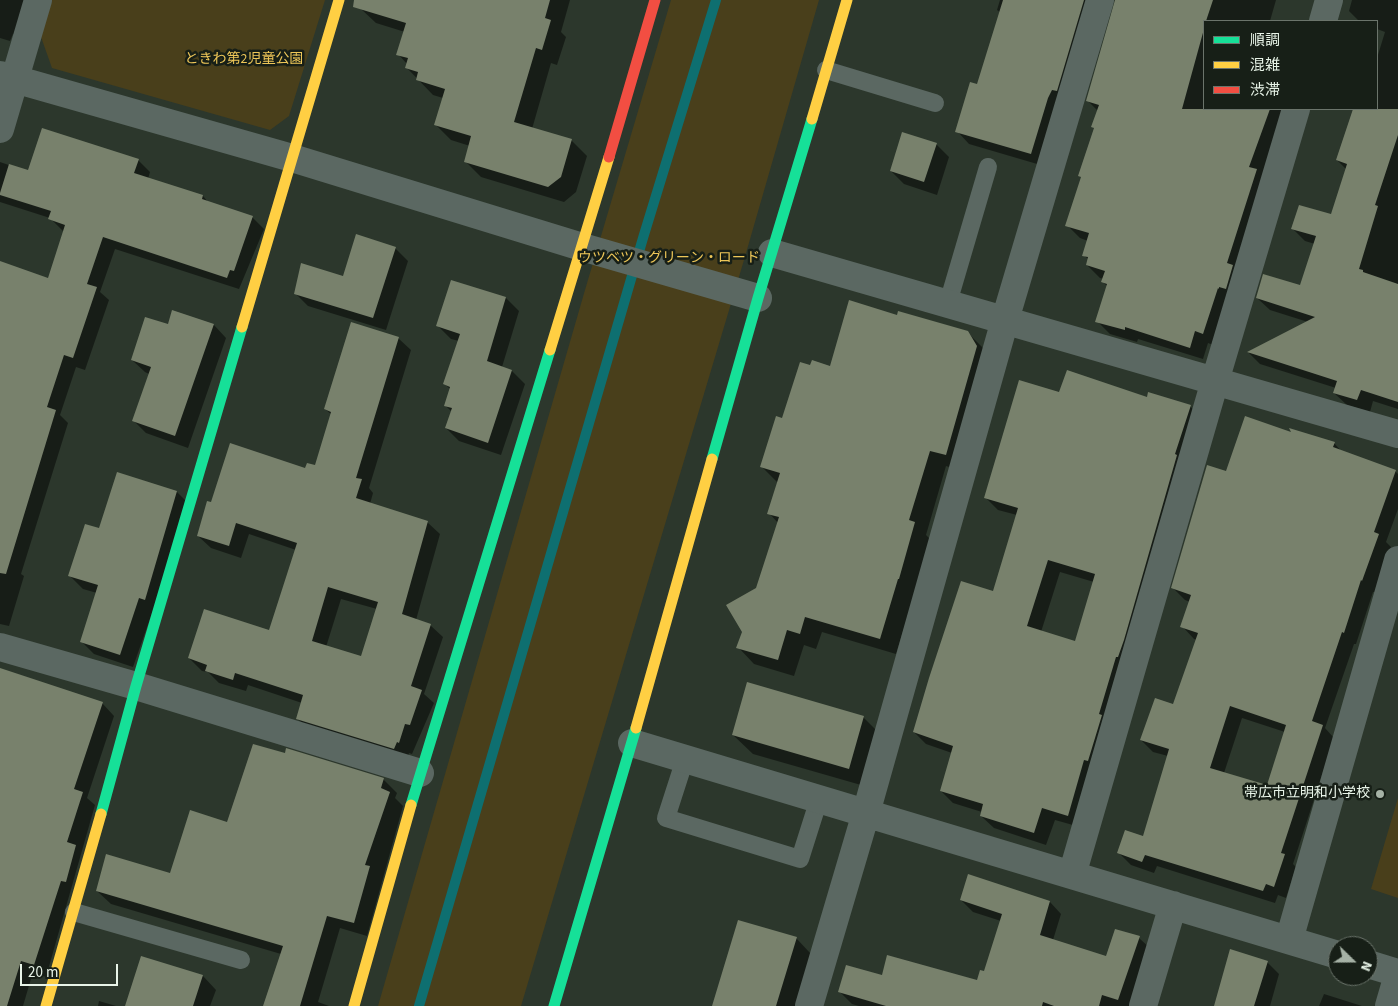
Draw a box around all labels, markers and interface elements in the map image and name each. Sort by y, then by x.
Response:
legend [1203,20,1378,110]
text: 順調 [1250,30,1280,51]
park label: ときわ第2児童公園 [185,52,303,68]
text: 混雑 [1250,55,1280,76]
text: 渋滞 [1250,80,1280,101]
park label: ウツベツ・グリーン・ロード [578,251,760,267]
place label: 帯広市立明和小学校 [1244,786,1370,802]
marker: 帯広市立明和小学校 [1374,788,1386,800]
north arrow [1328,936,1378,986]
scale bar [22,954,120,986]
text: N [1355,958,1377,974]
text: 20 m [28,962,58,983]

